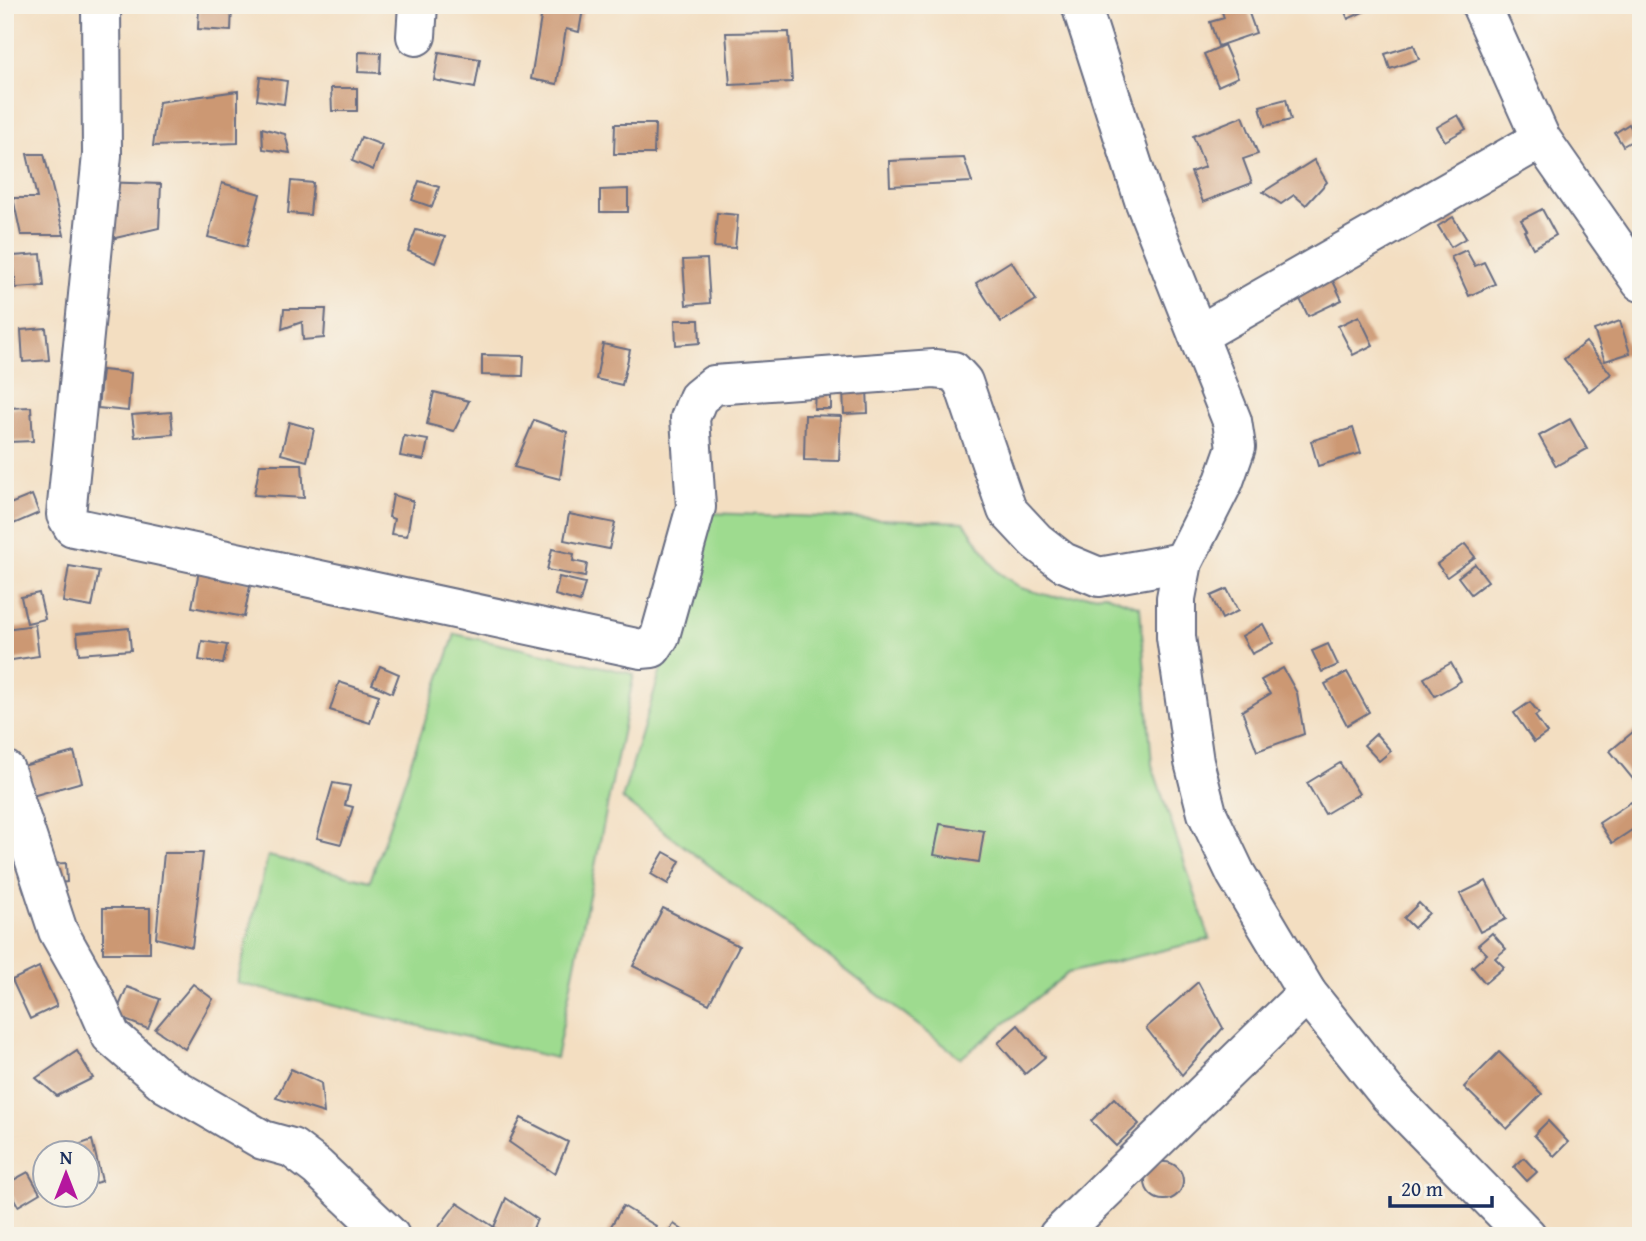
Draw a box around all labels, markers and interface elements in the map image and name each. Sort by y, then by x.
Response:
north arrow [32,1140,102,1210]
text: N [60,1143,73,1171]
scale bar [1390,1164,1492,1208]
text: 20 m [1401,1173,1443,1204]

